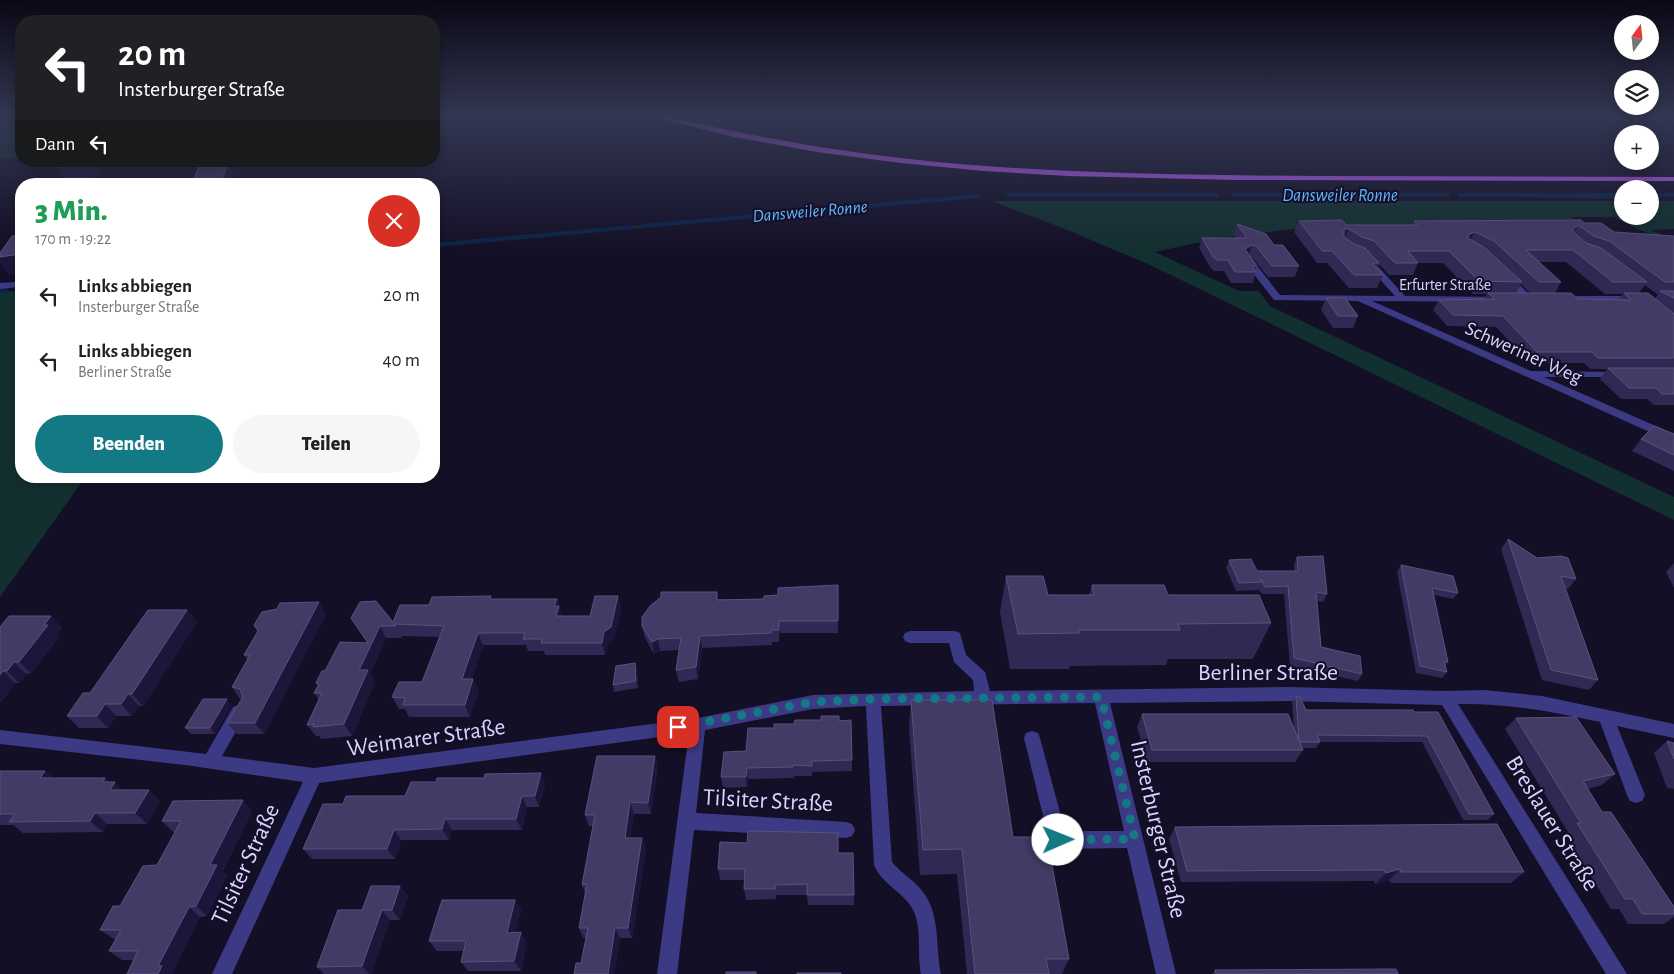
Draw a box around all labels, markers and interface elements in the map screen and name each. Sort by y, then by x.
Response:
north arrow [1614,15,1659,60]
map controls [1614,15,1659,225]
icon: left [35,35,100,100]
text: 20 m [118,37,186,72]
button: layers [1614,70,1659,115]
text: Insterburger Straße [118,78,285,100]
button: + [1614,125,1659,170]
icon: left [85,130,113,158]
text: Dann [35,135,75,154]
button: − [1614,180,1659,225]
water label: Dansweiler Ronne [1282,187,1398,205]
button: close [368,195,420,247]
text: 3 Min. [35,196,108,226]
water label: Dansweiler Ronne [752,198,869,226]
text: 170 m · 19:22 [35,231,111,247]
text: Links abbiegen [78,277,192,296]
street label: Erfurter Straße [1399,277,1491,293]
icon: left [35,282,63,310]
text: 20 m [383,286,420,305]
text: Insterburger Straße [78,299,199,315]
street label: Schweriner Weg [1462,318,1585,388]
text: Links abbiegen [78,342,192,361]
icon: left [35,347,63,375]
text: 40 m [382,351,420,370]
text: Berliner Straße [78,364,172,380]
button: Beenden [35,415,223,473]
button: Teilen [233,415,420,473]
street label: Berliner Straße [1198,661,1338,685]
pin [657,706,699,748]
icon: arrive [664,713,692,741]
street label: Weimarer Straße [345,715,507,761]
street label: Insterburger Straße [1126,738,1190,921]
street label: Breslauer Straße [1501,752,1603,895]
street label: Tilsiter Straße [702,786,834,816]
street label: Tilsiter Straße [208,800,284,929]
position arrow [1031,813,1083,865]

